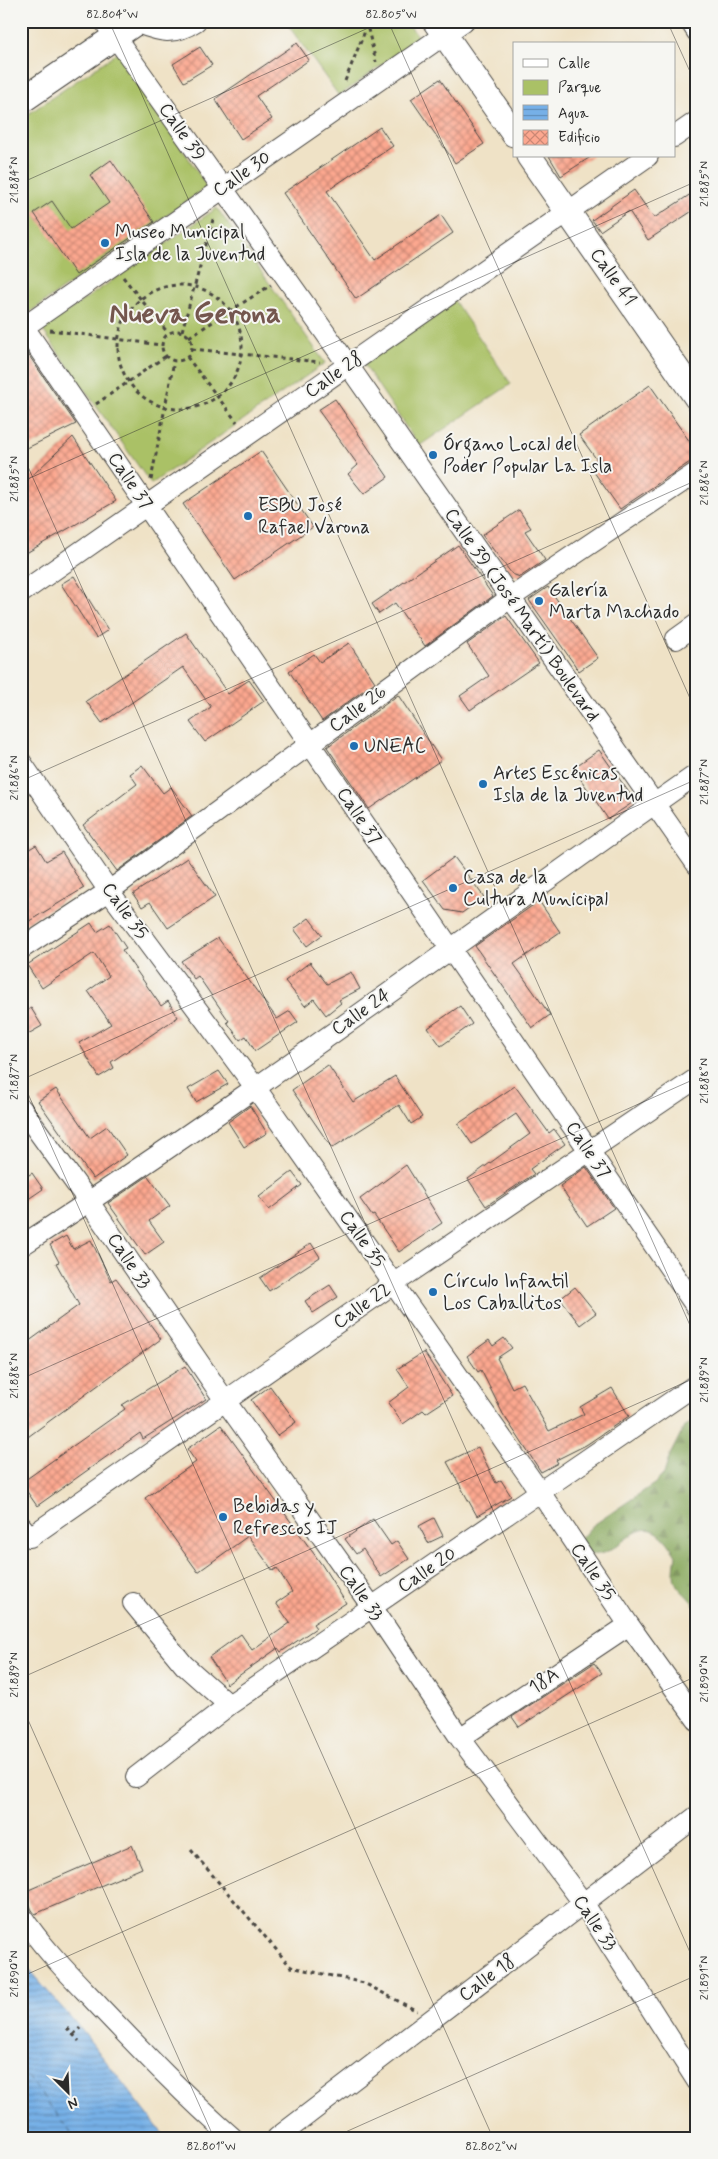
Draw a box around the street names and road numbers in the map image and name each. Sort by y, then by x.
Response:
street label: Calle 39 [153,98,211,166]
street label: Calle 30 [208,145,276,203]
street label: Calle 41 [584,243,642,311]
street label: Calle 28 [300,346,368,404]
street label: Calle 37 [102,447,158,515]
street label: Calle 39 (José Martí) Boulevard [439,503,605,727]
street label: Calle 26 [324,680,392,738]
street label: Calle 37 [331,782,387,850]
street label: Calle 35 [96,877,154,945]
street label: Calle 24 [326,983,396,1041]
street label: Calle 37 [560,1116,616,1184]
street label: Calle 35 [333,1205,391,1273]
street label: Calle 33 [101,1228,157,1294]
street label: Calle 22 [328,1277,396,1335]
street label: Calle 35 [565,1538,621,1606]
street label: Calle 20 [393,1541,461,1599]
street label: Calle 33 [333,1560,389,1626]
street label: 18A [524,1662,564,1700]
street label: Calle 33 [567,1890,623,1956]
street label: Calle 18 [454,1948,520,2008]

